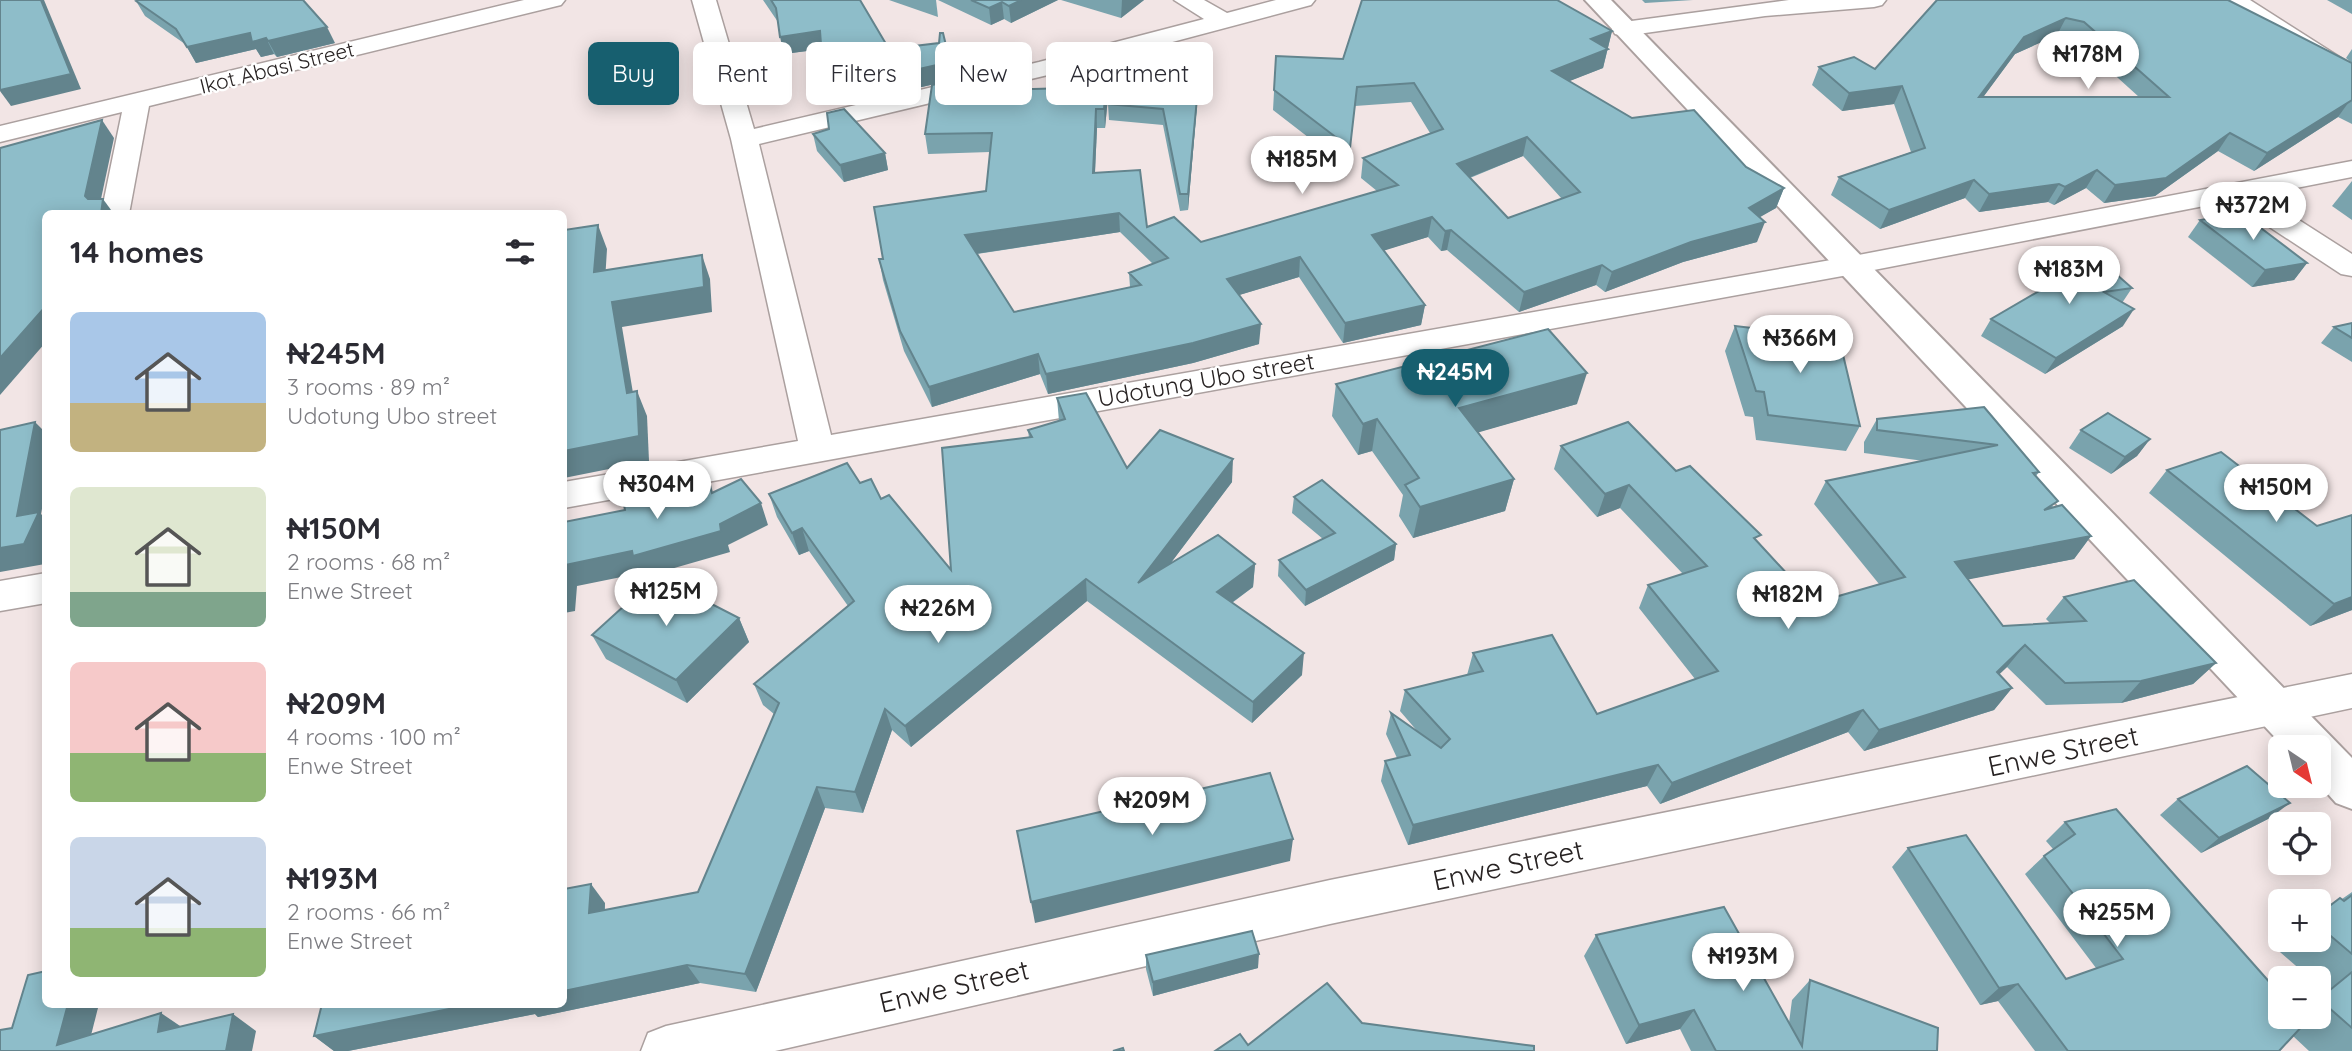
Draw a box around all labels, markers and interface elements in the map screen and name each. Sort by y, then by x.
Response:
pin: ₦178M [2039,32,2137,91]
street label: Ikot Abasi Street [197,35,357,99]
text: ₦178M [2053,39,2123,68]
chip: Buy [588,42,679,105]
chip: Rent [693,42,792,105]
chip: Filters [806,42,921,105]
chip: New [935,42,1032,105]
chip: Apartment [1046,42,1213,105]
pin: ₦185M [1253,136,1351,196]
text: ₦185M [1267,144,1337,173]
pin: ₦372M [2204,182,2302,242]
text: ₦372M [2216,190,2290,219]
text: 14 homes [70,233,204,271]
icon: filters [501,233,539,271]
pin: ₦183M [2020,246,2118,306]
text: ₦183M [2034,254,2104,283]
pin: ₦366M [1751,316,1849,375]
text: ₦366M [1763,323,1837,352]
text: ₦245M [287,334,386,372]
icon: home [126,340,210,424]
street label: Udotung Ubo street [1095,345,1316,413]
pin: ₦245M [1406,350,1504,409]
text: ₦245M [1417,357,1493,386]
text: 3 rooms · 89 m² [287,372,450,401]
text: Udotung Ubo street [287,401,497,430]
pin: ₦304M [608,462,706,521]
pin: ₦150M [2227,464,2325,524]
text: ₦304M [619,469,695,498]
text: ₦150M [2240,472,2312,501]
text: ₦150M [287,509,381,547]
icon: home [126,515,210,599]
text: 2 rooms · 68 m² [287,547,450,576]
pin: ₦125M [617,568,715,628]
pin: ₦182M [1739,572,1837,631]
text: Enwe Street [287,576,413,605]
text: ₦125M [630,576,702,605]
text: ₦182M [1753,579,1823,608]
pin: ₦226M [889,586,987,645]
text: ₦226M [901,593,975,622]
text: ₦209M [287,684,386,722]
icon: home [126,690,210,774]
street label: Enwe Street [1984,717,2141,784]
text: 4 rooms · 100 m² [287,722,461,751]
north arrow [2268,735,2331,798]
map controls [2268,735,2331,1029]
text: Enwe Street [287,751,413,780]
pin: ₦209M [1103,778,1201,837]
text: ₦209M [1114,785,1190,814]
button: locate [2268,812,2331,875]
street label: Enwe Street [1429,831,1586,898]
text: ₦193M [287,859,378,897]
icon: home [126,865,210,949]
button: + [2268,889,2331,952]
pin: ₦255M [2068,890,2166,949]
text: 2 rooms · 66 m² [287,897,450,926]
text: ₦255M [2079,897,2155,926]
text: Enwe Street [287,926,413,955]
pin: ₦193M [1694,934,1792,993]
text: ₦193M [1708,941,1778,970]
street label: Enwe Street [875,951,1032,1020]
button: − [2268,966,2331,1029]

